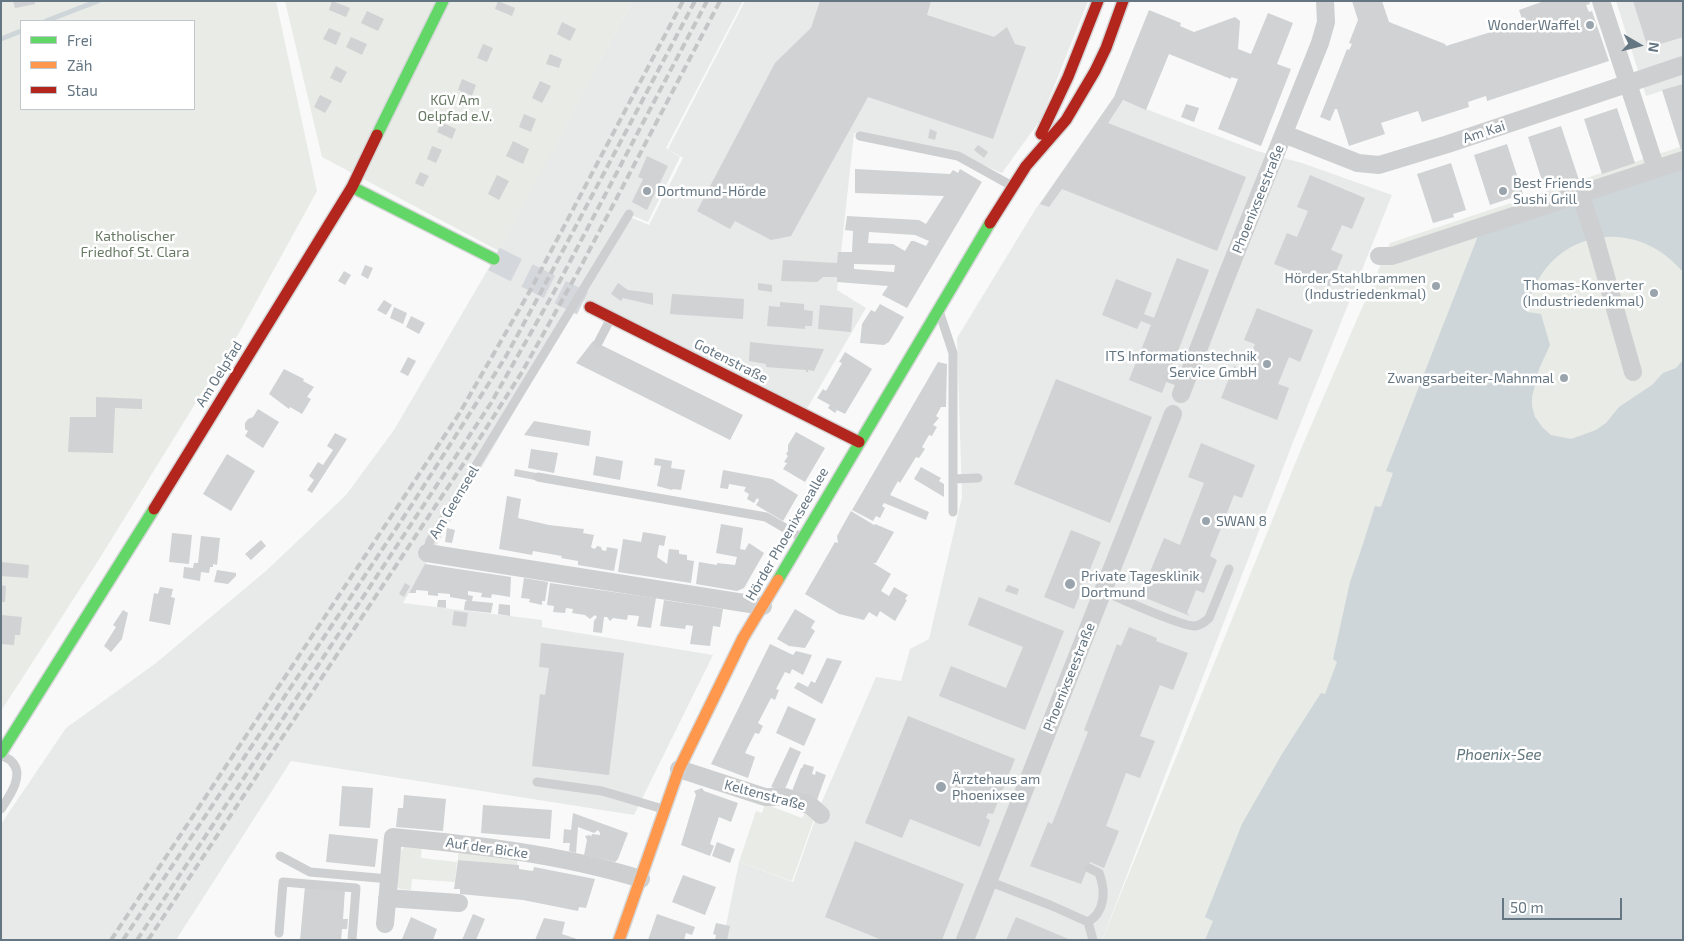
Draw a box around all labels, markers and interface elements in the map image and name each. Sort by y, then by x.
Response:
place label: WonderWaffel [1487,17,1580,33]
marker: WonderWaffel [1584,19,1596,31]
legend [20,20,195,110]
north arrow [1614,20,1664,70]
text: Frei [67,31,92,49]
text: N [1645,41,1663,53]
text: Zäh [67,56,92,74]
text: Stau [67,81,98,99]
park label: KGV Am Oelpfad e.V. [418,92,492,124]
street label: Am Kai [1461,117,1507,147]
street label: Phoenixseestraße [1229,142,1287,256]
place label: Best Friends Sushi Grill [1513,175,1592,208]
place label: Dortmund-Hörde [657,183,766,199]
marker: Dortmund-Hörde [641,185,653,197]
marker: Best Friends Sushi Grill [1497,185,1509,197]
park label: Katholischer Friedhof St. Clara [80,228,190,260]
place label: Hörder Stahlbrammen (Industriedenkmal) [1284,270,1426,302]
place label: Thomas-Konverter (Industriedenkmal) [1523,277,1644,310]
marker: Hörder Stahlbrammen (Industriedenkmal) [1430,280,1442,292]
marker: Thomas-Konverter (Industriedenkmal) [1648,287,1660,299]
street label: Gotenstraße [691,335,771,387]
street label: Am Oelpfad [192,338,246,410]
place label: ITS Informationstechnik Service GmbH [1105,348,1257,381]
marker: ITS Informationstechnik Service GmbH [1261,358,1273,370]
place label: Zwangsarbeiter-Mahnmal [1387,370,1554,386]
marker: Zwangsarbeiter-Mahnmal [1558,372,1570,384]
street label: Am Geenseel [426,462,482,542]
street label: Hörder Phoenixseeallee [742,464,832,604]
place label: SWAN 8 [1216,513,1267,529]
marker: SWAN 8 [1200,515,1212,527]
place label: Private Tagesklinik Dortmund [1081,568,1200,600]
marker: Private Tagesklinik Dortmund [1063,577,1077,591]
street label: Phoenixseestraße [1040,620,1098,734]
water label: Phoenix-See [1456,746,1542,764]
place label: Ärztehaus am Phoenixsee [952,771,1040,804]
street label: Keltenstraße [723,776,807,814]
marker: Ärztehaus am Phoenixsee [934,780,948,794]
street label: Auf der Bicke [445,834,529,862]
scale bar [1504,888,1624,920]
text: 50 m [1510,898,1544,916]

